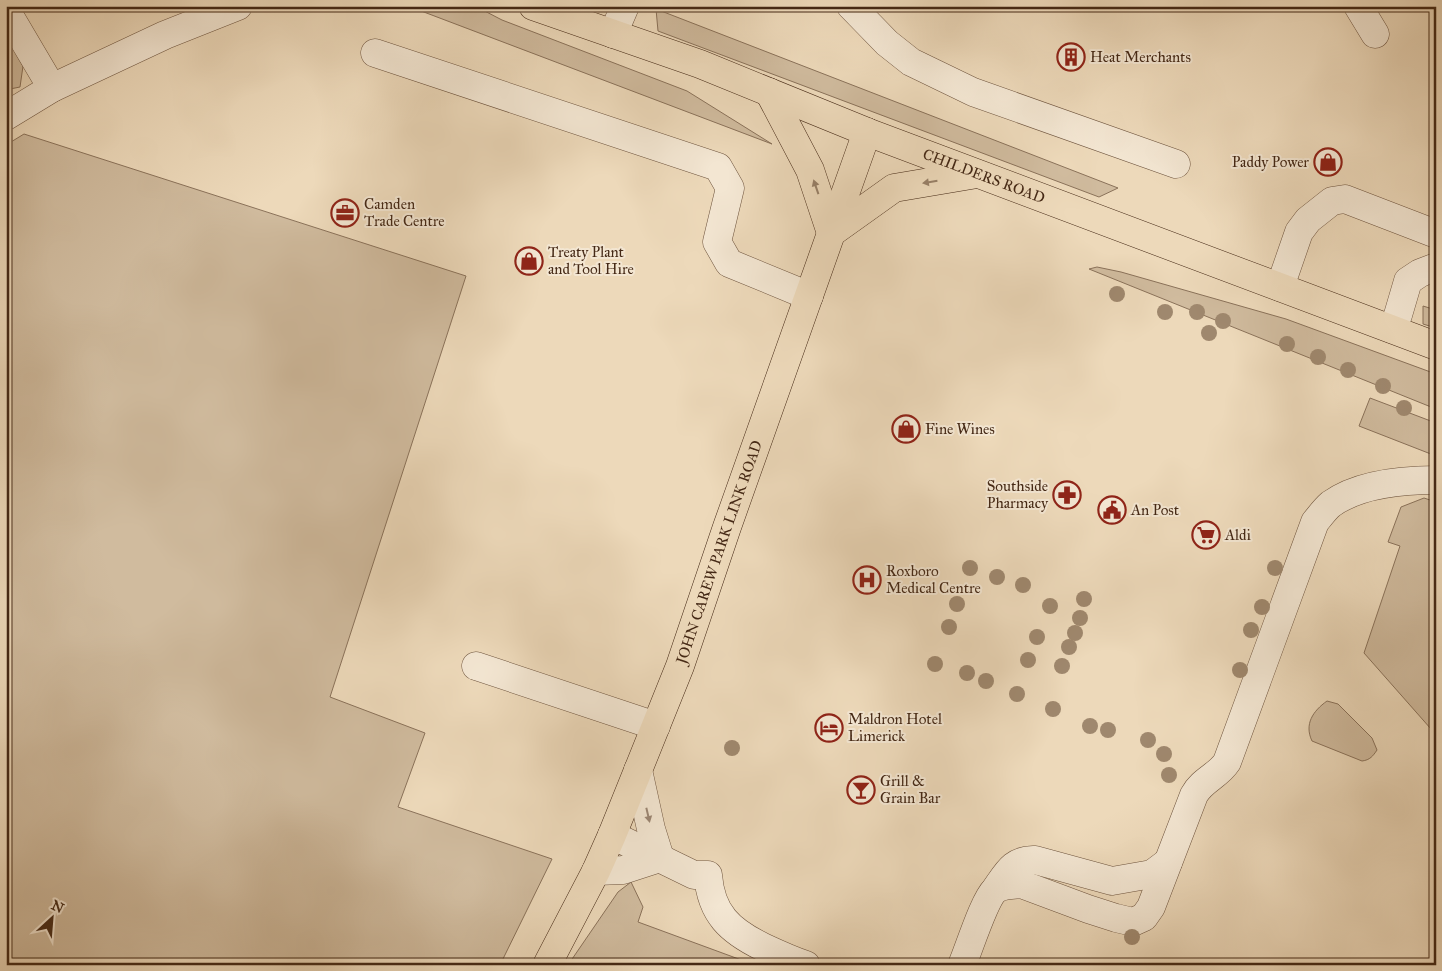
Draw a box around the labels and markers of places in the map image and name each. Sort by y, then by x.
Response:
building icon: Heat Merchants [1056,42,1086,72]
place label: Heat Merchants [1090,48,1191,66]
shop icon: Paddy Power [1313,147,1343,177]
place label: Paddy Power [1232,153,1309,171]
place label: Camden Trade Centre [364,195,445,230]
office icon: Camden Trade Centre [330,198,360,228]
place label: Treaty Plant and Tool Hire [548,243,634,278]
shop icon: Treaty Plant and Tool Hire [514,246,544,276]
shop icon: Fine Wines [891,414,921,444]
place label: Fine Wines [925,420,995,438]
place label: Southside Pharmacy [987,477,1049,512]
pharmacy icon: Southside Pharmacy [1052,480,1082,510]
public building icon: An Post [1097,495,1127,525]
place label: An Post [1130,501,1180,519]
supermarket icon: Aldi [1191,520,1221,550]
place label: Aldi [1224,526,1251,544]
place label: Roxboro Medical Centre [886,562,981,597]
hospital icon: Roxboro Medical Centre [852,565,882,595]
place label: Maldron Hotel Limerick [848,710,943,745]
hotel icon: Maldron Hotel Limerick [814,713,844,743]
place label: Grill & Grain Bar [880,772,941,807]
bar icon: Grill & Grain Bar [846,775,876,805]

